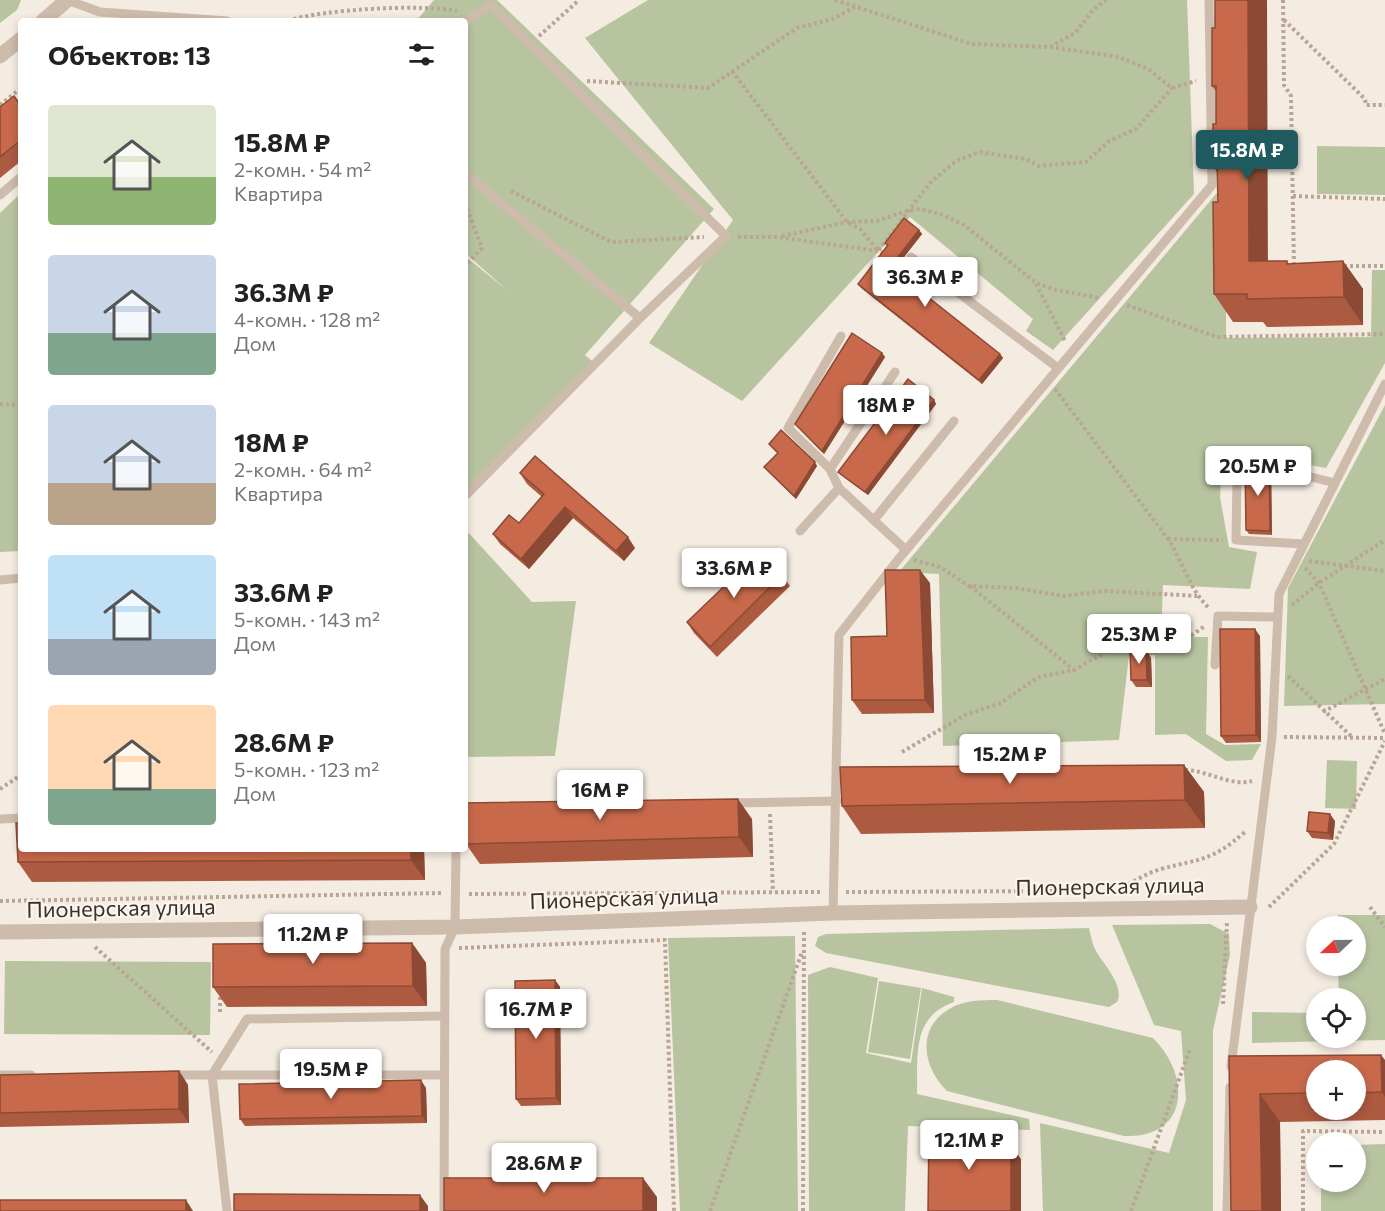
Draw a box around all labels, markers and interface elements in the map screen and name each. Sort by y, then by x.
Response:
icon: filters [405,38,438,71]
text: Объектов: 13 [48,39,211,70]
text: 15.8M ₽ [234,126,330,157]
icon: home [96,129,168,201]
pin: 15.8M ₽ [1192,130,1302,181]
text: 15.8M ₽ [1210,137,1284,161]
text: 2-комн. · 54 m² [234,157,371,181]
text: Квартира [234,181,323,205]
pin: 36.3M ₽ [870,257,980,308]
text: 36.3M ₽ [887,264,963,288]
text: 36.3M ₽ [234,276,334,307]
icon: home [96,279,168,351]
text: 4-комн. · 128 m² [234,307,380,331]
text: Дом [234,331,276,355]
pin: 18M ₽ [844,385,928,436]
text: 18M ₽ [857,392,915,416]
text: 18M ₽ [234,426,309,457]
icon: home [96,429,168,501]
pin: 20.5M ₽ [1203,446,1313,497]
text: 20.5M ₽ [1219,453,1297,477]
text: 2-комн. · 64 m² [234,457,372,481]
text: Квартира [234,481,323,505]
pin: 33.6M ₽ [679,548,789,599]
text: 33.6M ₽ [696,555,772,579]
text: 33.6M ₽ [234,576,334,607]
icon: home [96,579,168,651]
text: 5-комн. · 143 m² [234,607,380,631]
pin: 25.3M ₽ [1084,614,1194,665]
text: 25.3M ₽ [1101,621,1177,645]
text: Дом [234,631,276,655]
text: 28.6M ₽ [234,726,334,757]
icon: home [96,729,168,801]
pin: 15.2M ₽ [955,734,1065,785]
text: 15.2M ₽ [973,741,1047,765]
text: 5-комн. · 123 m² [234,757,379,781]
pin: 16M ₽ [558,770,642,821]
text: 16M ₽ [571,777,629,801]
text: Дом [234,781,276,805]
street label: Пионерская улица [1015,870,1205,901]
street label: Пионерская улица [529,881,719,914]
street label: Пионерская улица [26,892,216,923]
pin: 11.2M ₽ [258,914,368,965]
north arrow [1306,916,1366,976]
map controls [1306,916,1366,1192]
text: 11.2M ₽ [277,921,349,945]
button: locate [1306,988,1366,1048]
pin: 16.7M ₽ [481,989,591,1040]
text: 16.7M ₽ [499,996,573,1020]
pin: 19.5M ₽ [276,1049,386,1100]
text: 19.5M ₽ [294,1056,368,1080]
button: + [1306,1060,1366,1120]
pin: 12.1M ₽ [914,1120,1024,1171]
text: 12.1M ₽ [934,1127,1004,1151]
button: − [1306,1132,1366,1192]
pin: 28.6M ₽ [489,1143,599,1194]
text: 28.6M ₽ [506,1150,582,1174]

